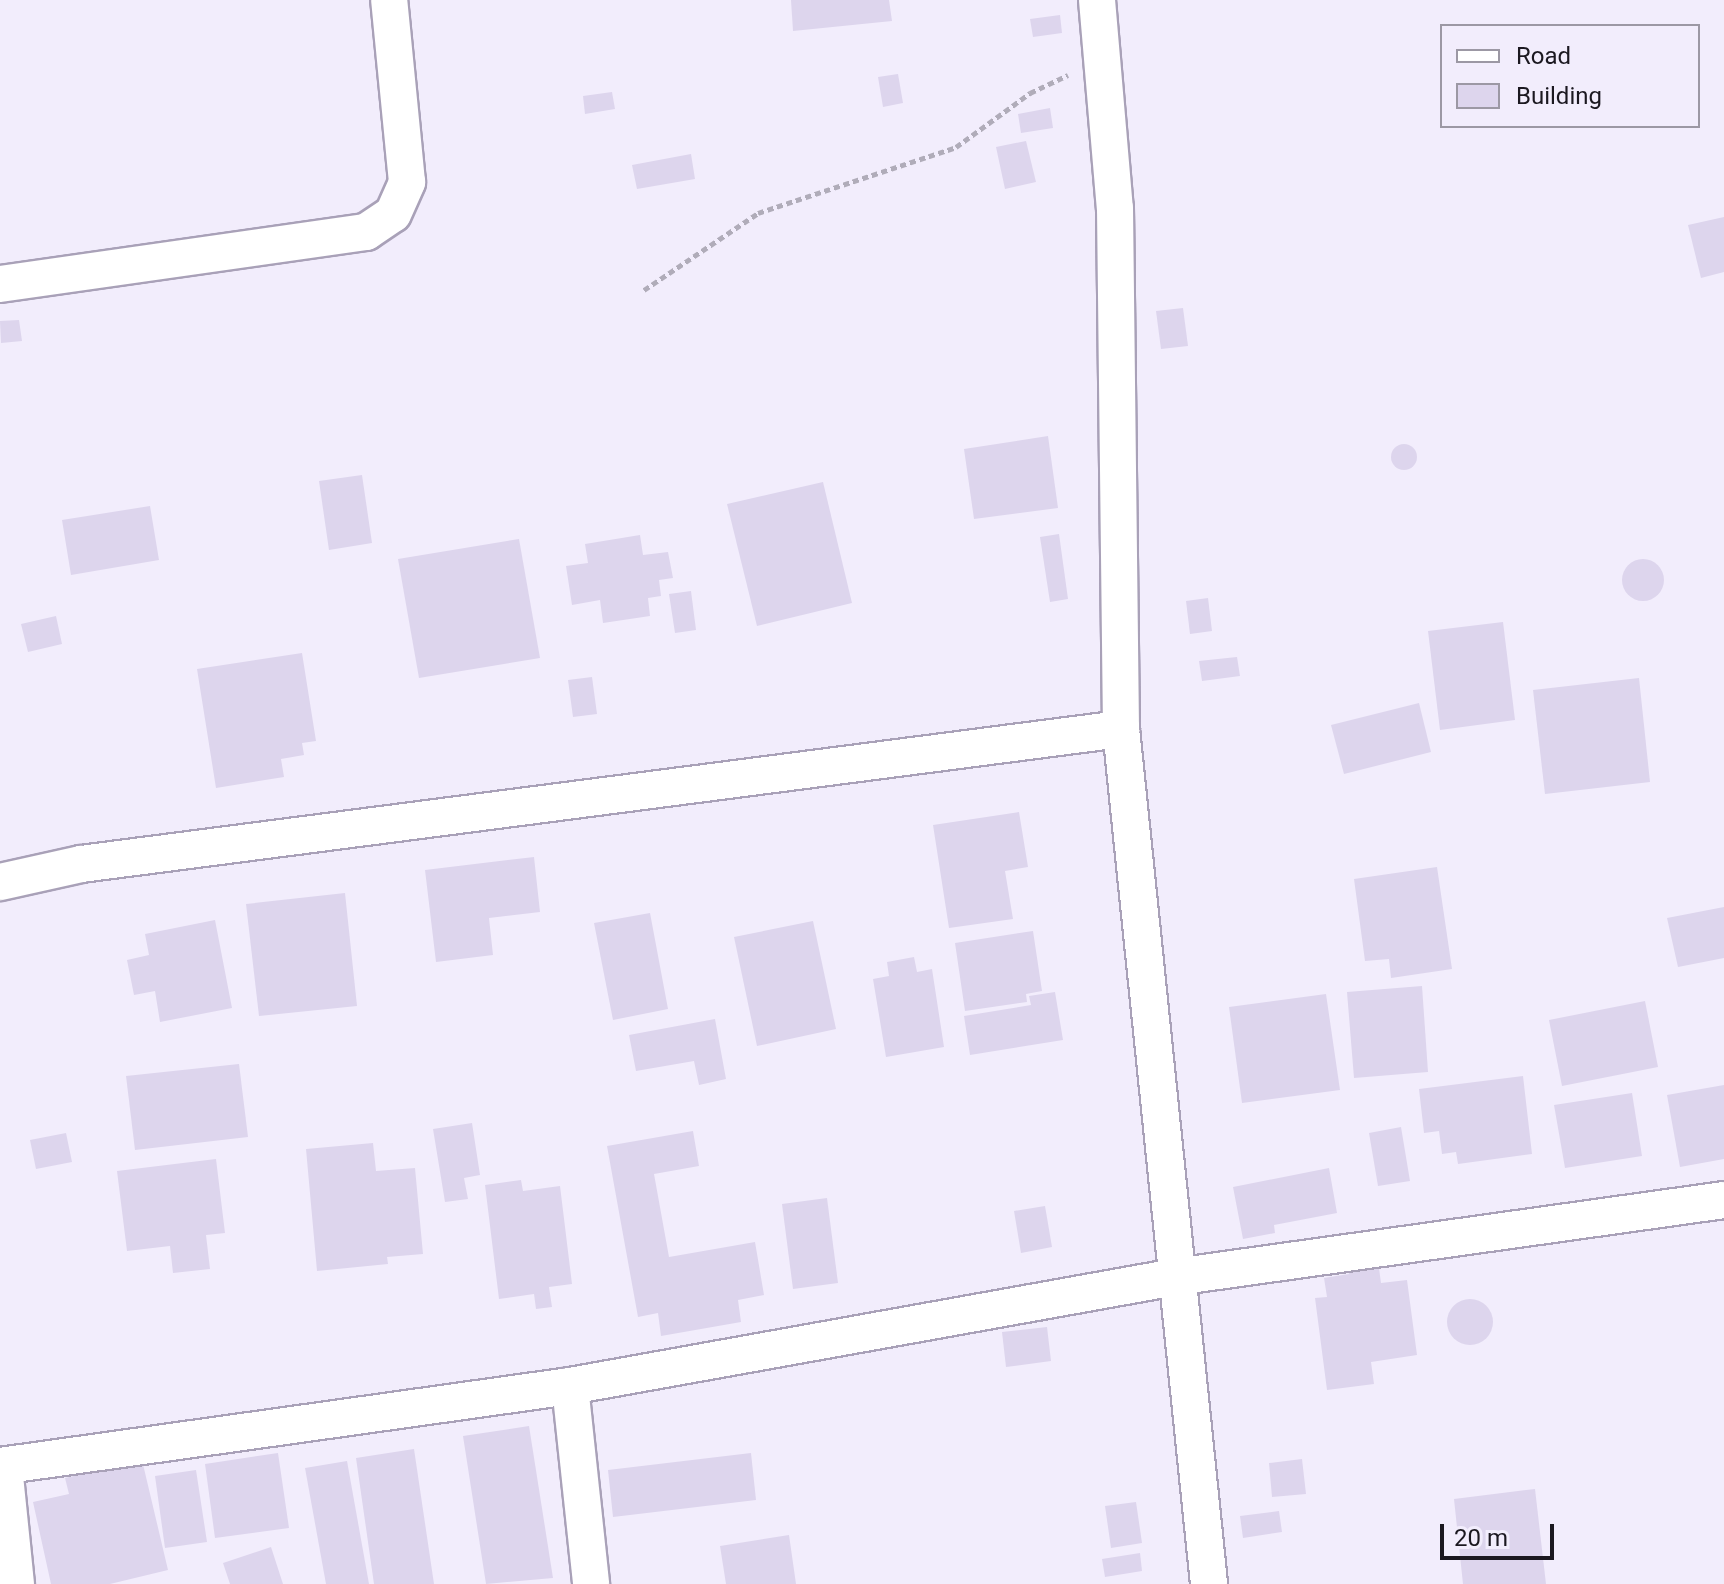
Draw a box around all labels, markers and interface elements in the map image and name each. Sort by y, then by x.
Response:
legend [1440,24,1700,128]
text: Road [1516,42,1571,70]
text: Building [1516,82,1602,110]
scale bar [1444,1508,1558,1558]
text: 20 m [1454,1524,1508,1552]

